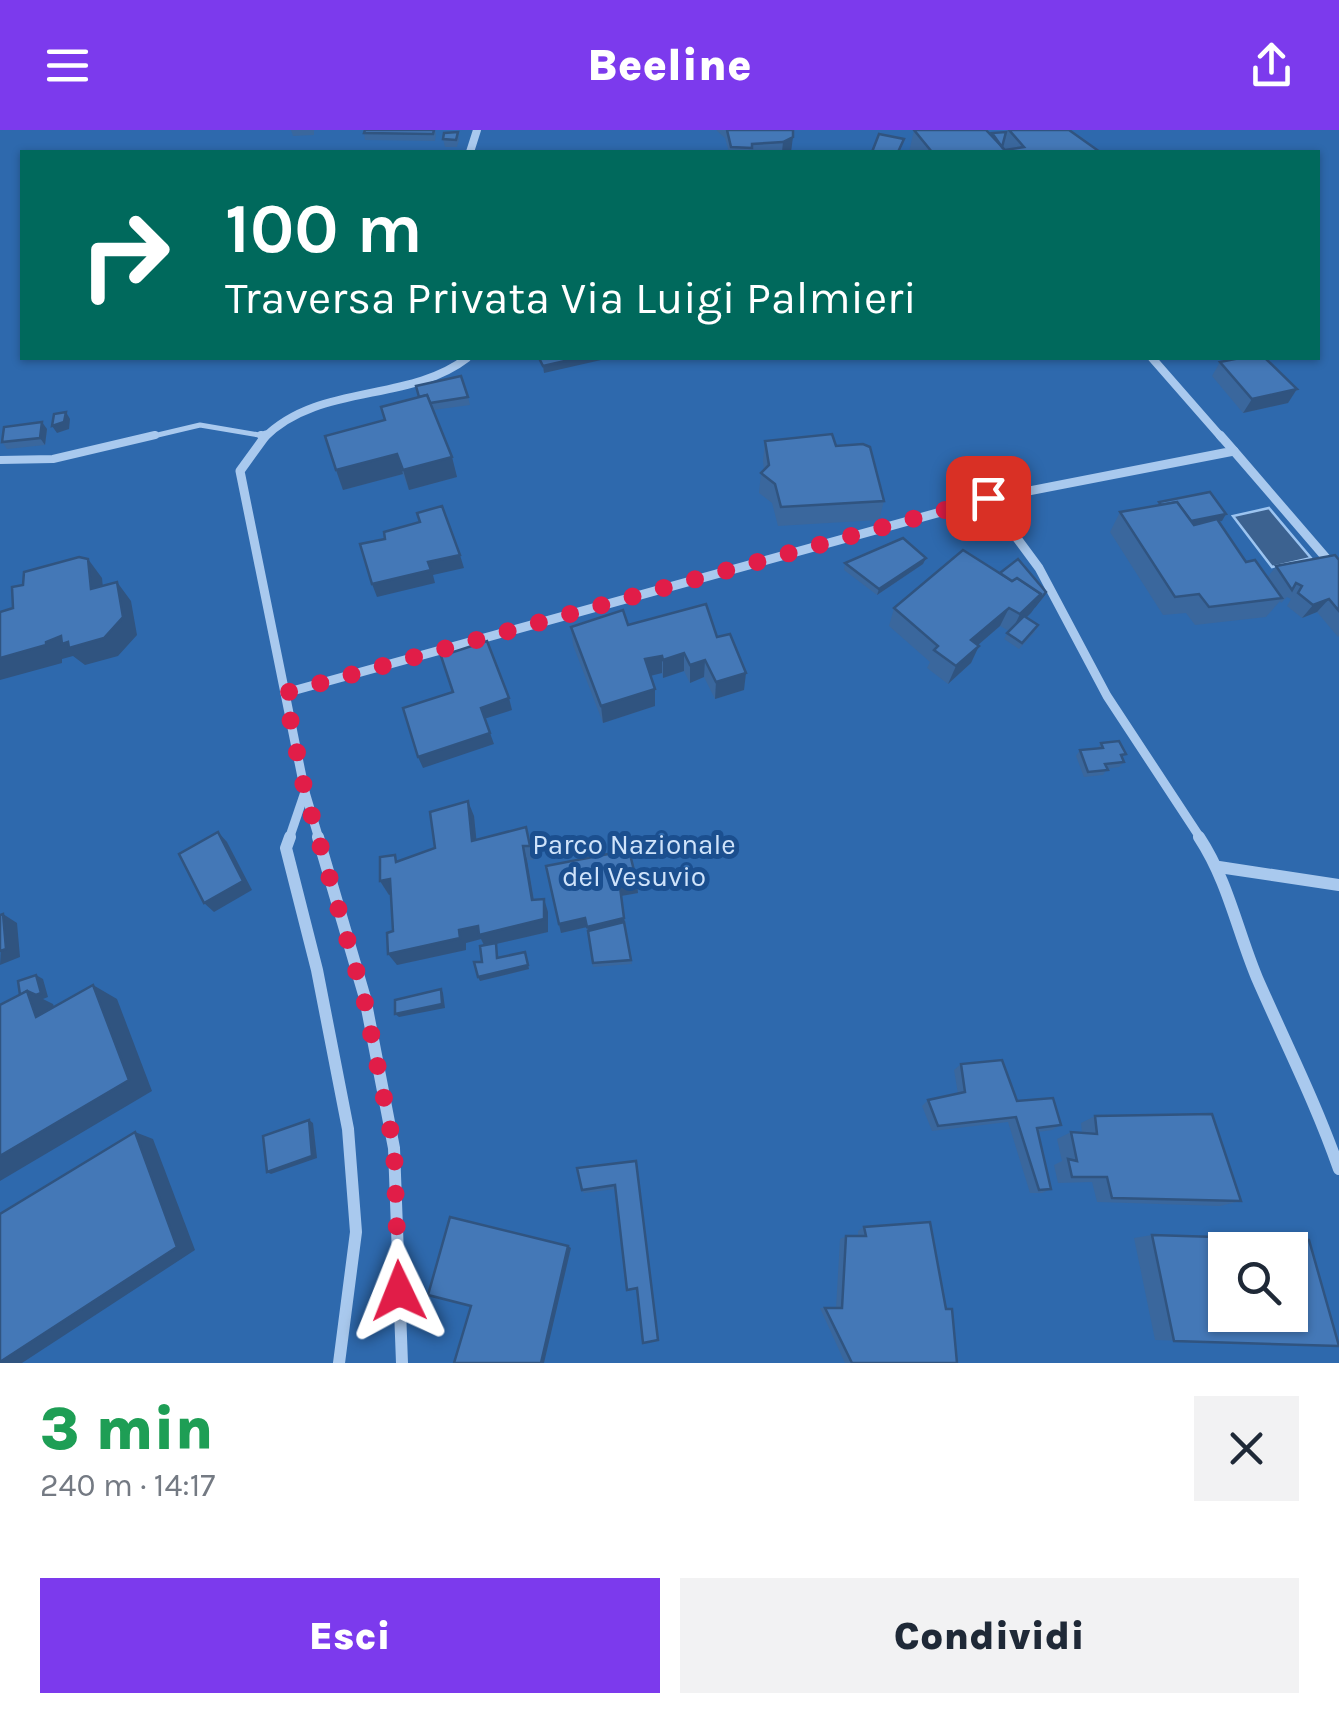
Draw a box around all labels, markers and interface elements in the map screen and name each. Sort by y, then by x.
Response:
icon: menu [40,38,95,93]
icon: share [1244,38,1299,93]
text: Beeline [587,39,752,91]
text: 100 m [225,188,423,270]
icon: right [60,190,190,320]
text: Traversa Privata Via Luigi Palmieri [225,272,917,324]
pin [946,456,1031,541]
icon: arrive [961,471,1016,526]
park label: Parco Nazionale del Vesuvio [532,828,736,893]
map controls [1208,1232,1308,1332]
button: search [1208,1232,1308,1332]
position arrow [347,1239,451,1343]
text: 3 min [40,1394,213,1464]
button: close [1194,1396,1299,1501]
text: 240 m · 14:17 [40,1467,215,1504]
button: Esci [40,1578,660,1693]
button: Condividi [680,1578,1299,1693]

